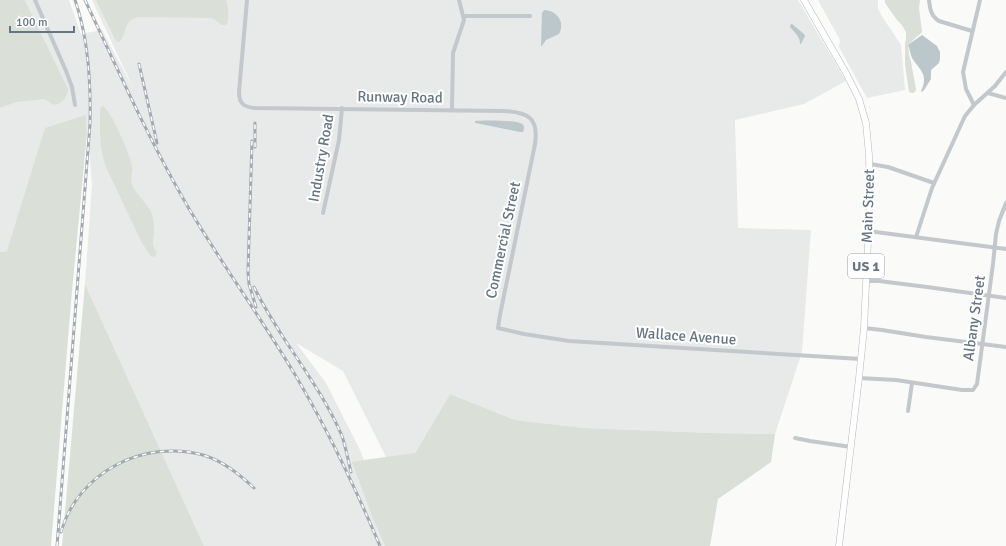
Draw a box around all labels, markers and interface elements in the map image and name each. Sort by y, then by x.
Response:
scale bar [10,8,74,34]
text: 100 m [16,15,48,30]
street label: Runway Road [357,87,443,107]
street label: Industry Road [304,113,338,203]
street label: Main Street [858,169,878,243]
street label: Commercial Street [482,180,524,300]
road number: US 1 [848,254,884,278]
street label: Albany Street [959,274,989,362]
street label: Wallace Avenue [635,324,737,348]

